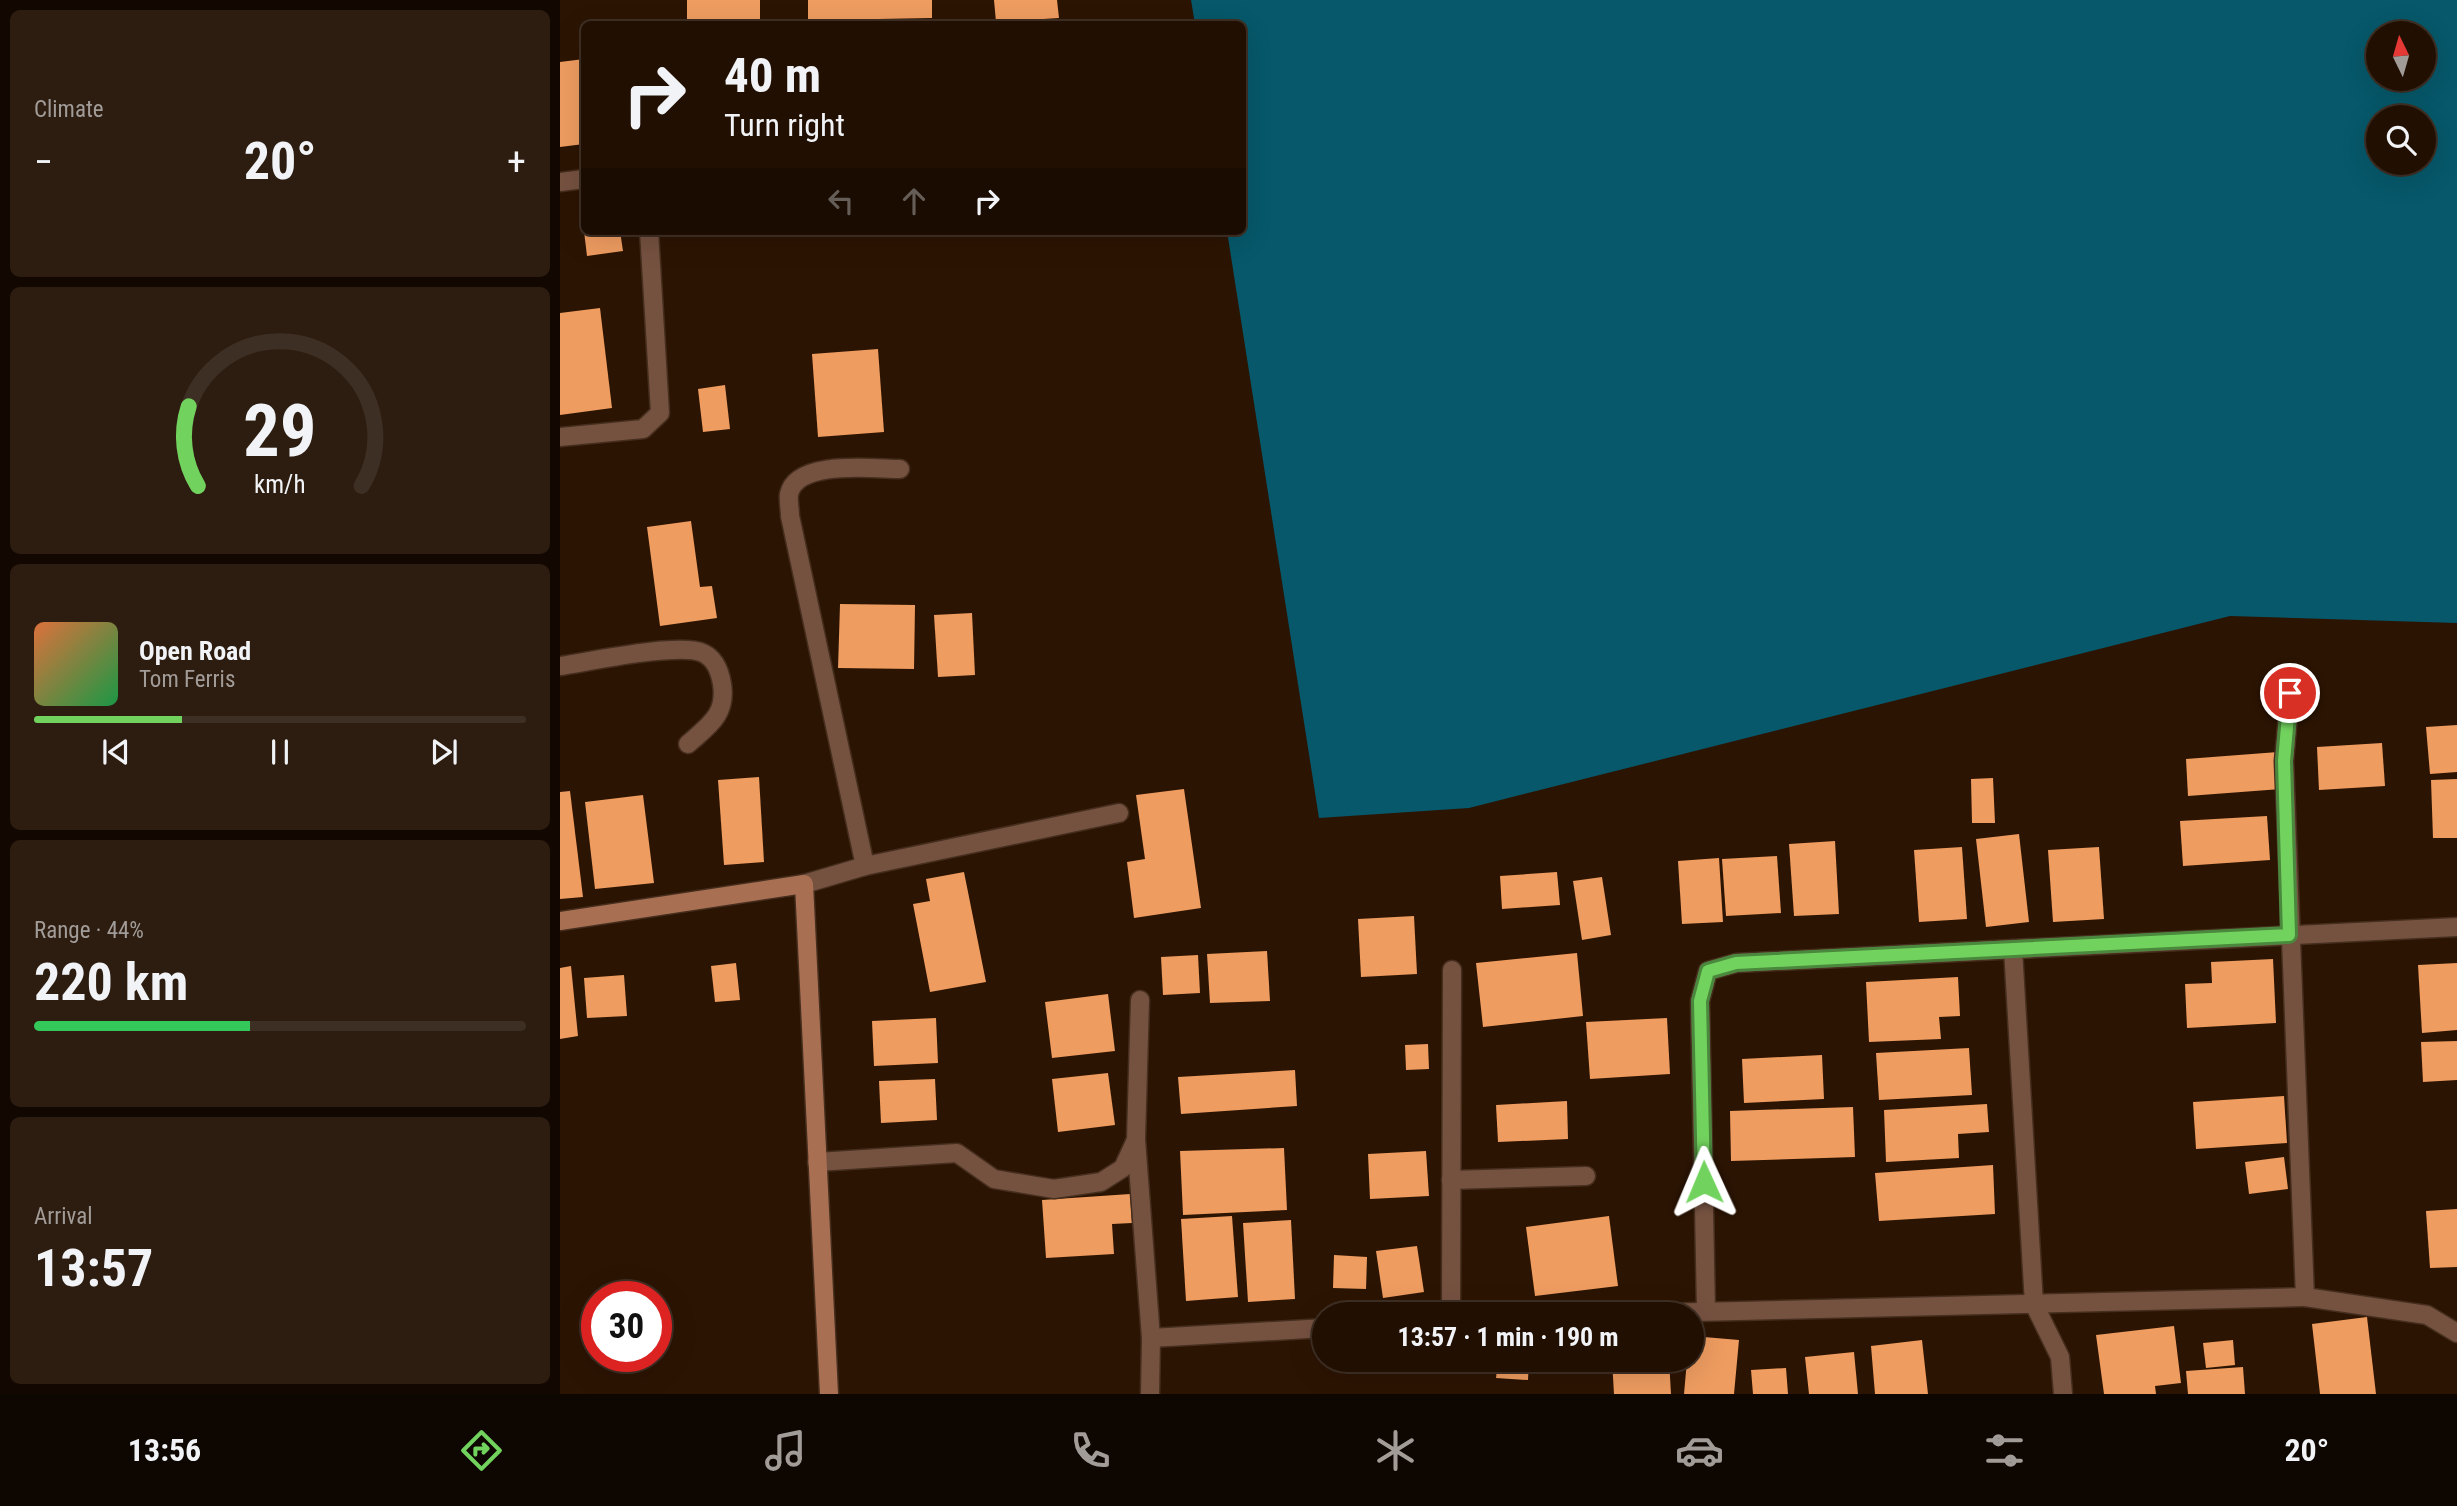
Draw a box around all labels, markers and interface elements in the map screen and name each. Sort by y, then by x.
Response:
north arrow [2366,21,2436,91]
map controls [2366,21,2436,175]
text: 40 m [724,47,821,104]
icon: right [609,49,700,140]
text: Climate [34,96,104,123]
button: search [2366,105,2436,175]
text: Turn right [724,106,845,144]
text: 20° [244,131,316,192]
text: − [34,140,53,184]
text: + [507,140,526,184]
icon: left [822,182,860,220]
icon: ahead [895,182,933,220]
icon: right [968,182,1006,220]
text: 29 [243,389,317,475]
text: km/h [254,470,306,499]
text: Open Road [139,636,251,666]
pin [2260,663,2320,723]
text: Tom Ferris [139,666,235,693]
icon: arrive [2271,674,2309,712]
icon: previous [97,733,135,771]
icon: pause [261,733,299,771]
icon: next [425,733,463,771]
text: Range · 44% [34,917,144,944]
text: 220 km [34,952,188,1013]
position arrow [1667,1145,1741,1219]
text: Arrival [34,1203,93,1230]
text: 13:57 [34,1238,153,1299]
speed limit sign: 30 [581,1281,672,1372]
text: 13:57 · 1 min · 190 m [1398,1322,1618,1352]
icon: directions [457,1426,506,1475]
icon: music [761,1426,810,1475]
icon: phone [1066,1426,1115,1475]
icon: climate [1371,1426,1420,1475]
icon: car [1675,1426,1724,1475]
icon: filters [1980,1426,2029,1475]
text: 13:56 [128,1431,201,1469]
text: 20° [2284,1431,2329,1469]

